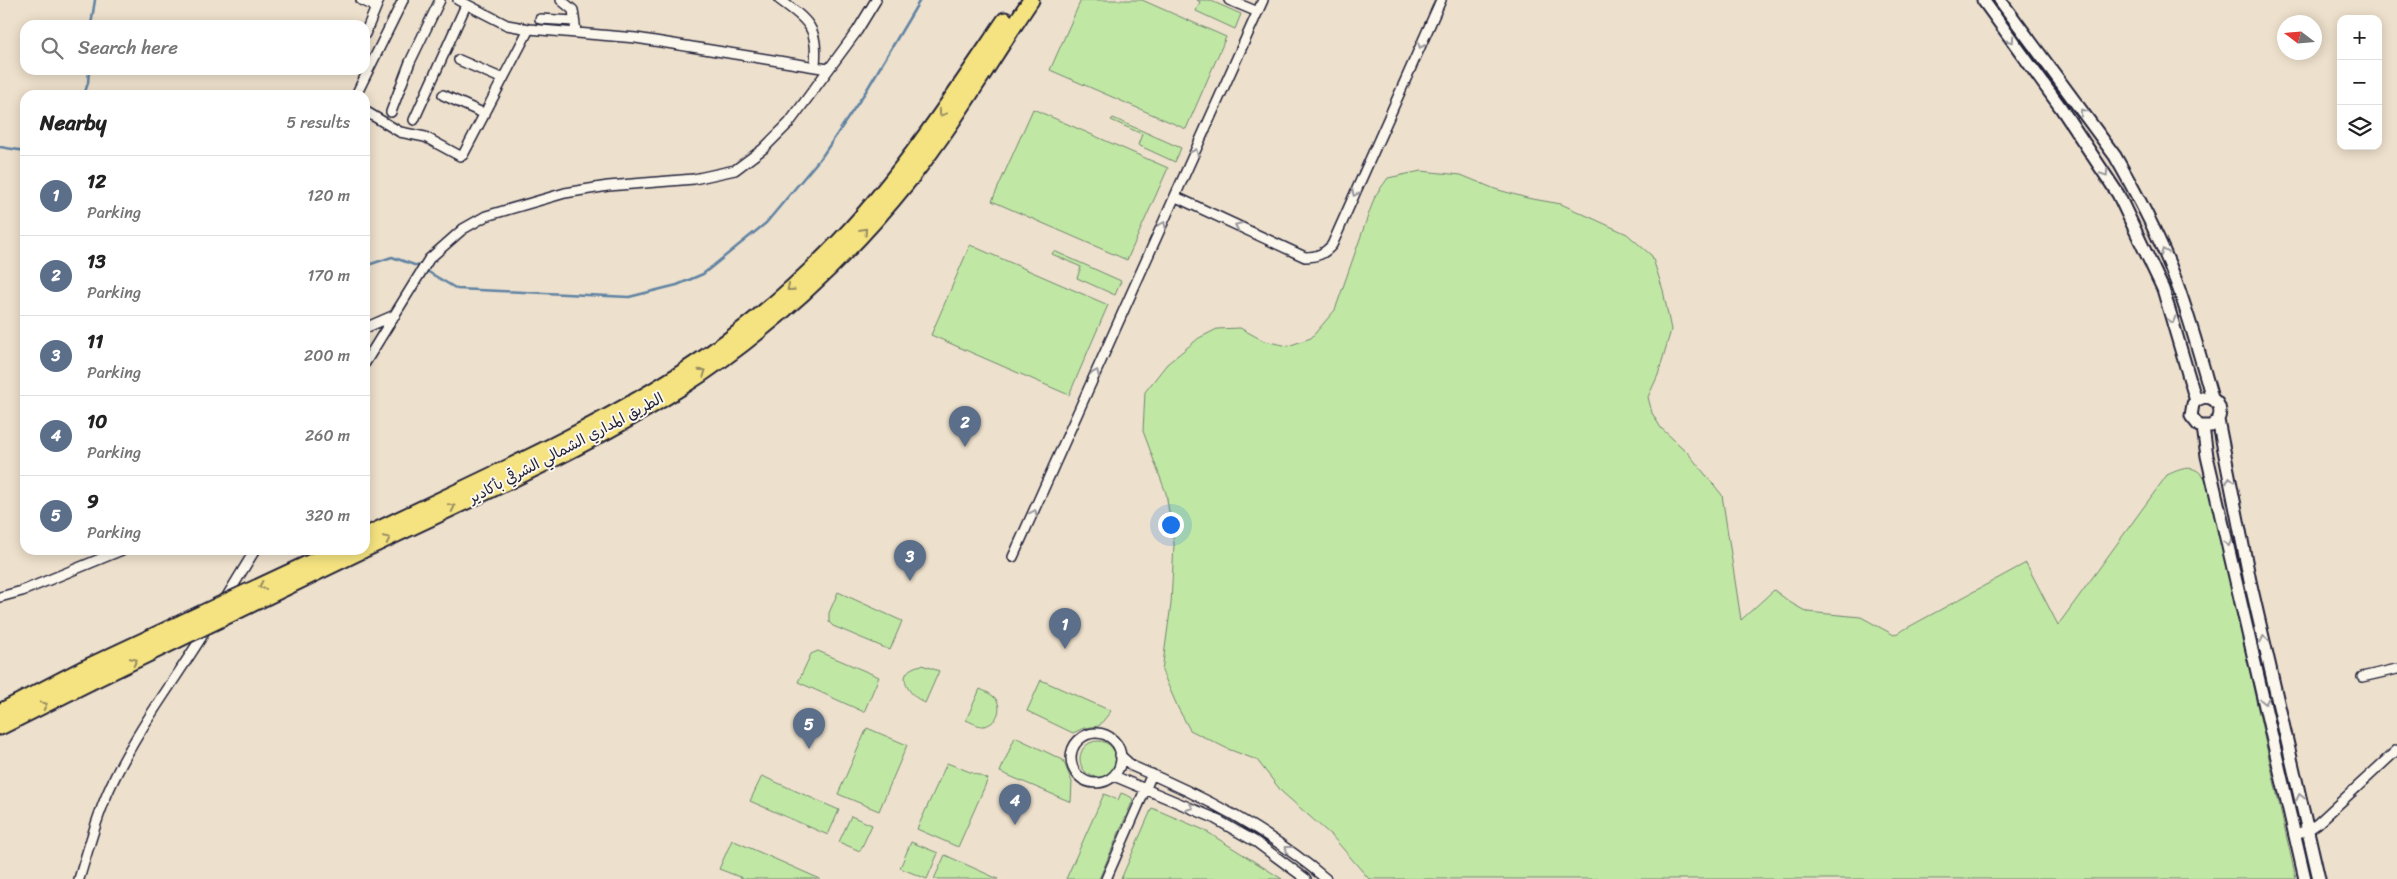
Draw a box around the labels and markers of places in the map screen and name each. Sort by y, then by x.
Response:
pin: 2 [949,406,981,447]
pin: 3 [894,540,926,581]
pin: 1 [1049,608,1081,649]
pin: 5 [793,708,825,749]
pin: 4 [999,784,1031,825]

